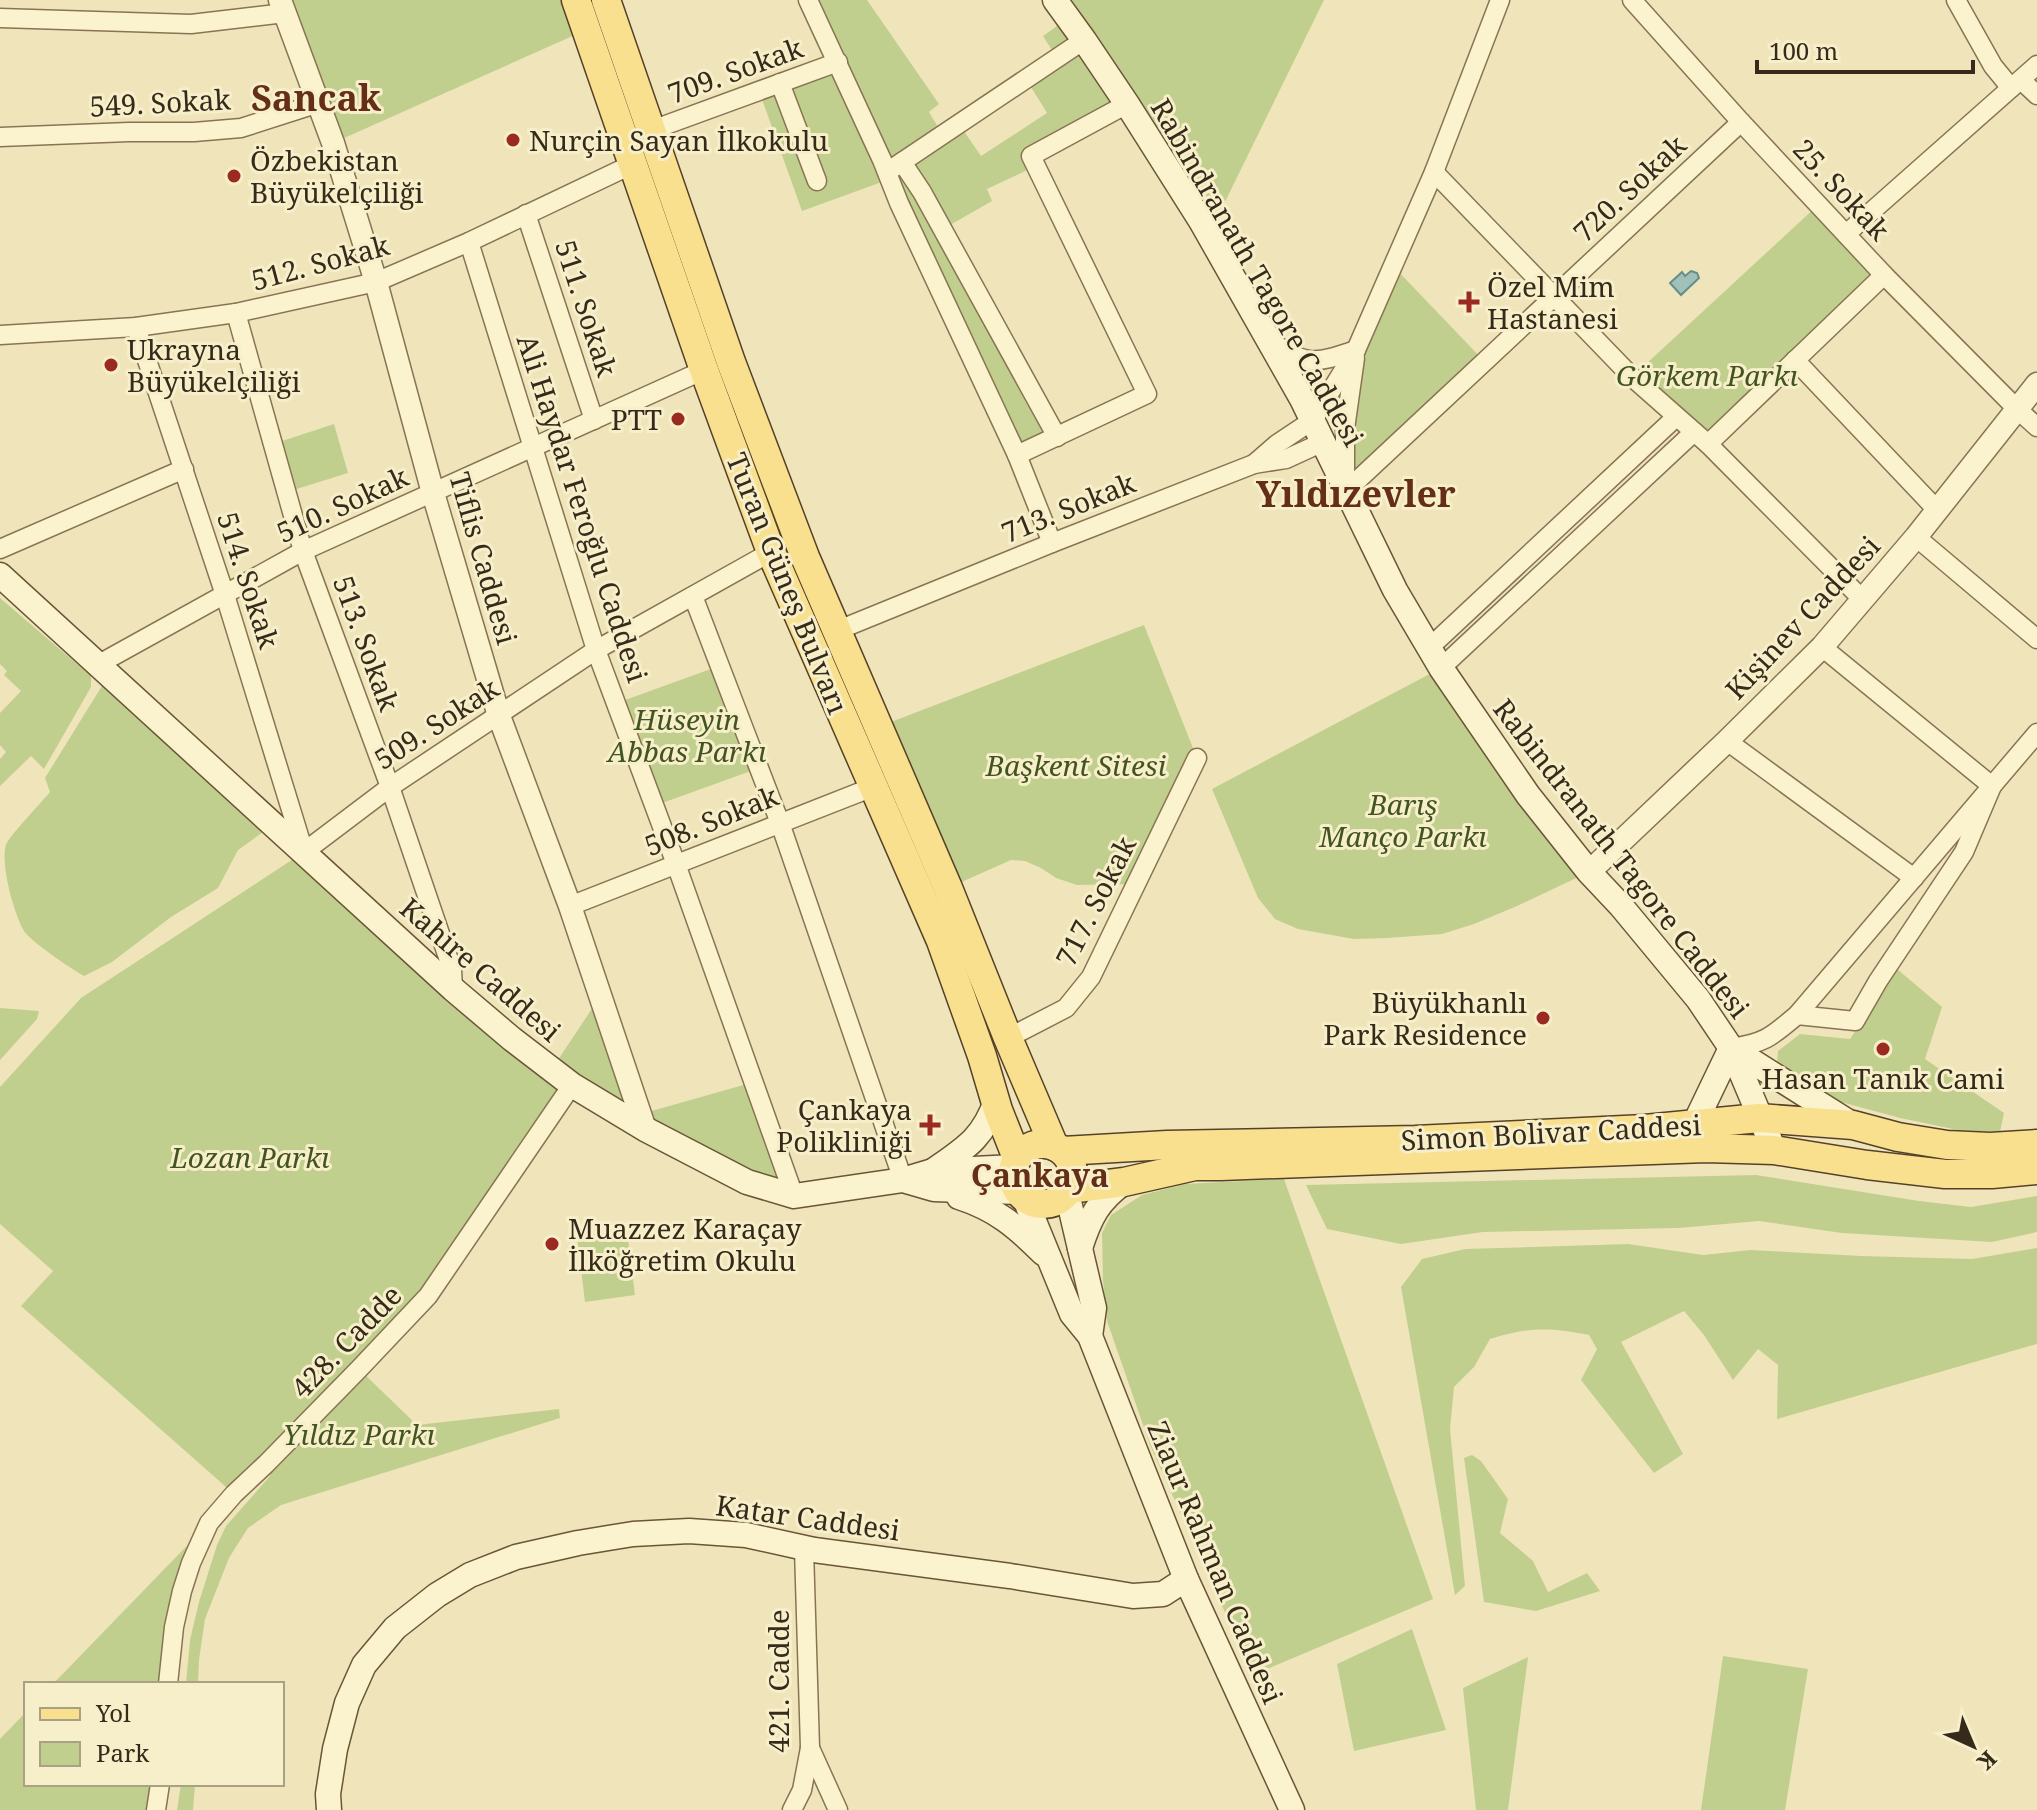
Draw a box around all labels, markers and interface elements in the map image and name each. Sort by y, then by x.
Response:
scale bar [1757,24,1973,74]
street label: 709. Sokak [662,28,808,112]
text: 100 m [1769,34,1838,67]
district label: Sancak [251,73,381,122]
street label: 549. Sokak [89,79,232,125]
street label: Rabindranath Tagore Caddesi [1143,91,1373,453]
place label: Nurçin Sayan İlkokulu [529,121,829,159]
street label: 720. Sokak [1564,126,1694,250]
street label: 25. Sokak [1785,130,1899,248]
marker: Nurçin Sayan İlkokulu [504,131,522,149]
place label: Özbekistan Büyükelçiliği [250,141,424,211]
marker: Özbekistan Büyükelçiliği [225,167,243,185]
street label: 512. Sokak [247,225,394,299]
street label: 511. Sokak [547,235,627,382]
place label: Özel Mim Hastanesi [1487,267,1618,337]
marker: Özel Mim Hastanesi [1458,291,1480,313]
street label: Ali Haydar Feroğlu Caddesi [509,329,657,687]
place label: Ukrayna Büyükelçiliği [127,330,301,400]
marker: Ukrayna Büyükelçiliği [102,356,120,374]
park label: Görkem Parkı [1616,356,1798,394]
place label: PTT [611,400,662,438]
marker: PTT [669,410,687,428]
street label: Turan Güneş Bulvarı [718,447,858,719]
street label: 510. Sokak [270,457,415,551]
street label: 713. Sokak [995,463,1141,551]
street label: Tiflis Caddesi [441,467,527,649]
district label: Yıldızevler [1256,469,1456,518]
street label: 514. Sokak [209,507,289,654]
street label: Kişinev Caddesi [1716,527,1888,707]
street label: 513. Sokak [325,570,409,716]
street label: 509. Sokak [366,668,506,777]
street label: Rabindranath Tagore Caddesi [1485,691,1759,1025]
park label: Hüseyin Abbas Parkı [606,700,767,770]
park label: Başkent Sitesi [985,746,1167,784]
street label: 508. Sokak [638,776,784,864]
park label: Barış Manço Parkı [1318,785,1487,855]
street label: 717. Sokak [1046,829,1144,973]
street label: Kahire Caddesi [393,889,570,1049]
place label: Büyükhanlı Park Residence [1324,983,1527,1053]
marker: Büyükhanlı Park Residence [1534,1009,1552,1027]
marker: Hasan Tanık Cami [1874,1040,1892,1058]
place label: Hasan Tanık Cami [1762,1059,2004,1097]
place label: Çankaya Polikliniği [776,1090,912,1160]
street label: Simon Bolivar Caddesi [1400,1105,1702,1159]
marker: Çankaya Polikliniği [919,1114,941,1136]
park label: Lozan Parkı [169,1138,330,1176]
district label: Çankaya [971,1153,1109,1196]
place label: Muazzez Karaçay İlköğretim Okulu [568,1209,802,1279]
marker: Muazzez Karaçay İlköğretim Okulu [543,1235,561,1253]
street label: 428. Cadde [282,1276,410,1406]
park label: Yıldız Parkı [283,1415,435,1453]
street label: Ziaur Rahman Caddesi [1139,1415,1293,1709]
street label: Katar Caddesi [714,1485,902,1549]
street label: 421. Cadde [759,1609,797,1753]
legend [24,1682,284,1786]
text: Yol [95,1696,131,1729]
north arrow [1933,1706,2013,1786]
text: Park [96,1736,150,1769]
text: K [1971,1745,2004,1778]

